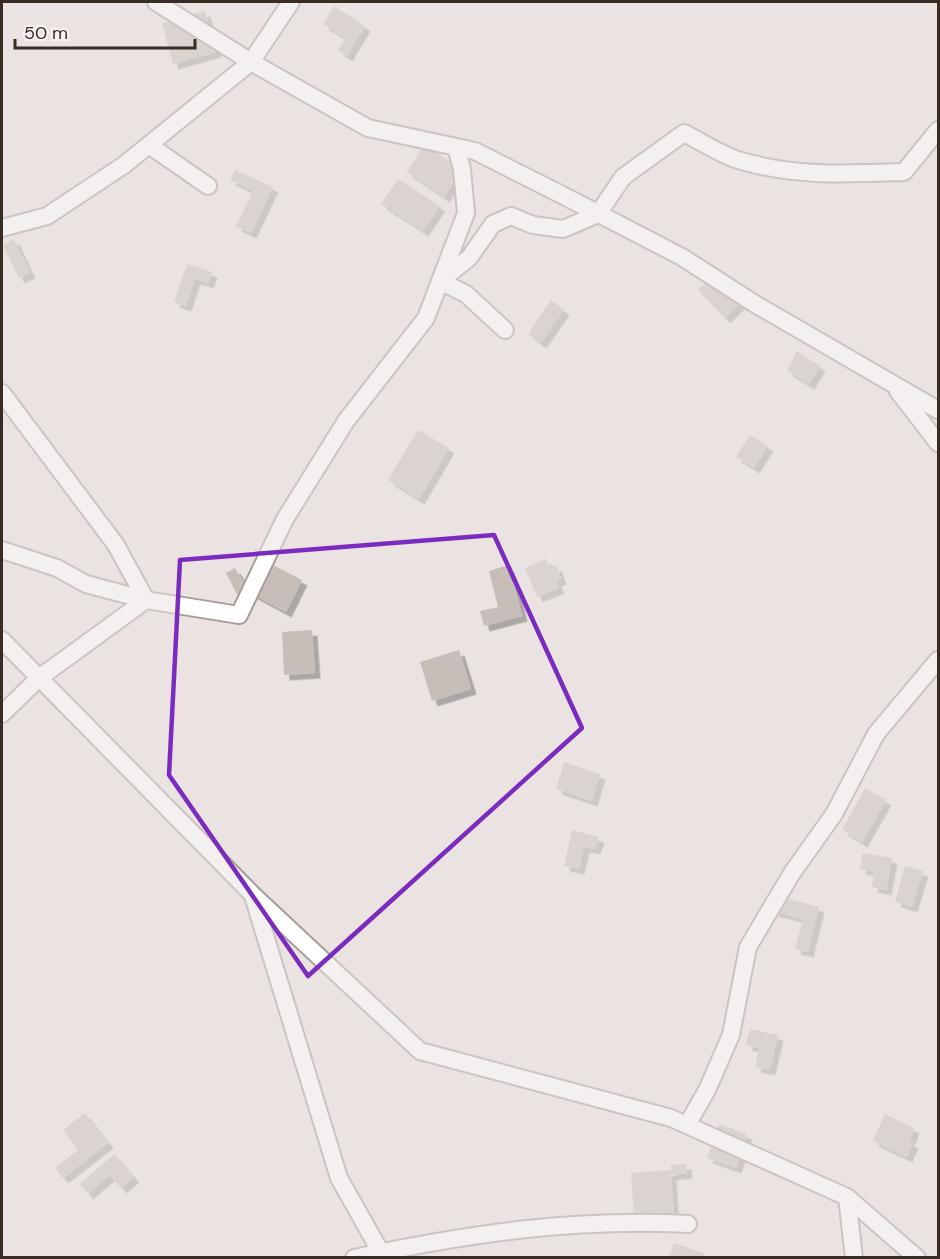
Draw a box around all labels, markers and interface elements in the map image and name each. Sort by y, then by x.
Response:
scale bar [15,12,195,50]
text: 50 m [24,21,68,45]

